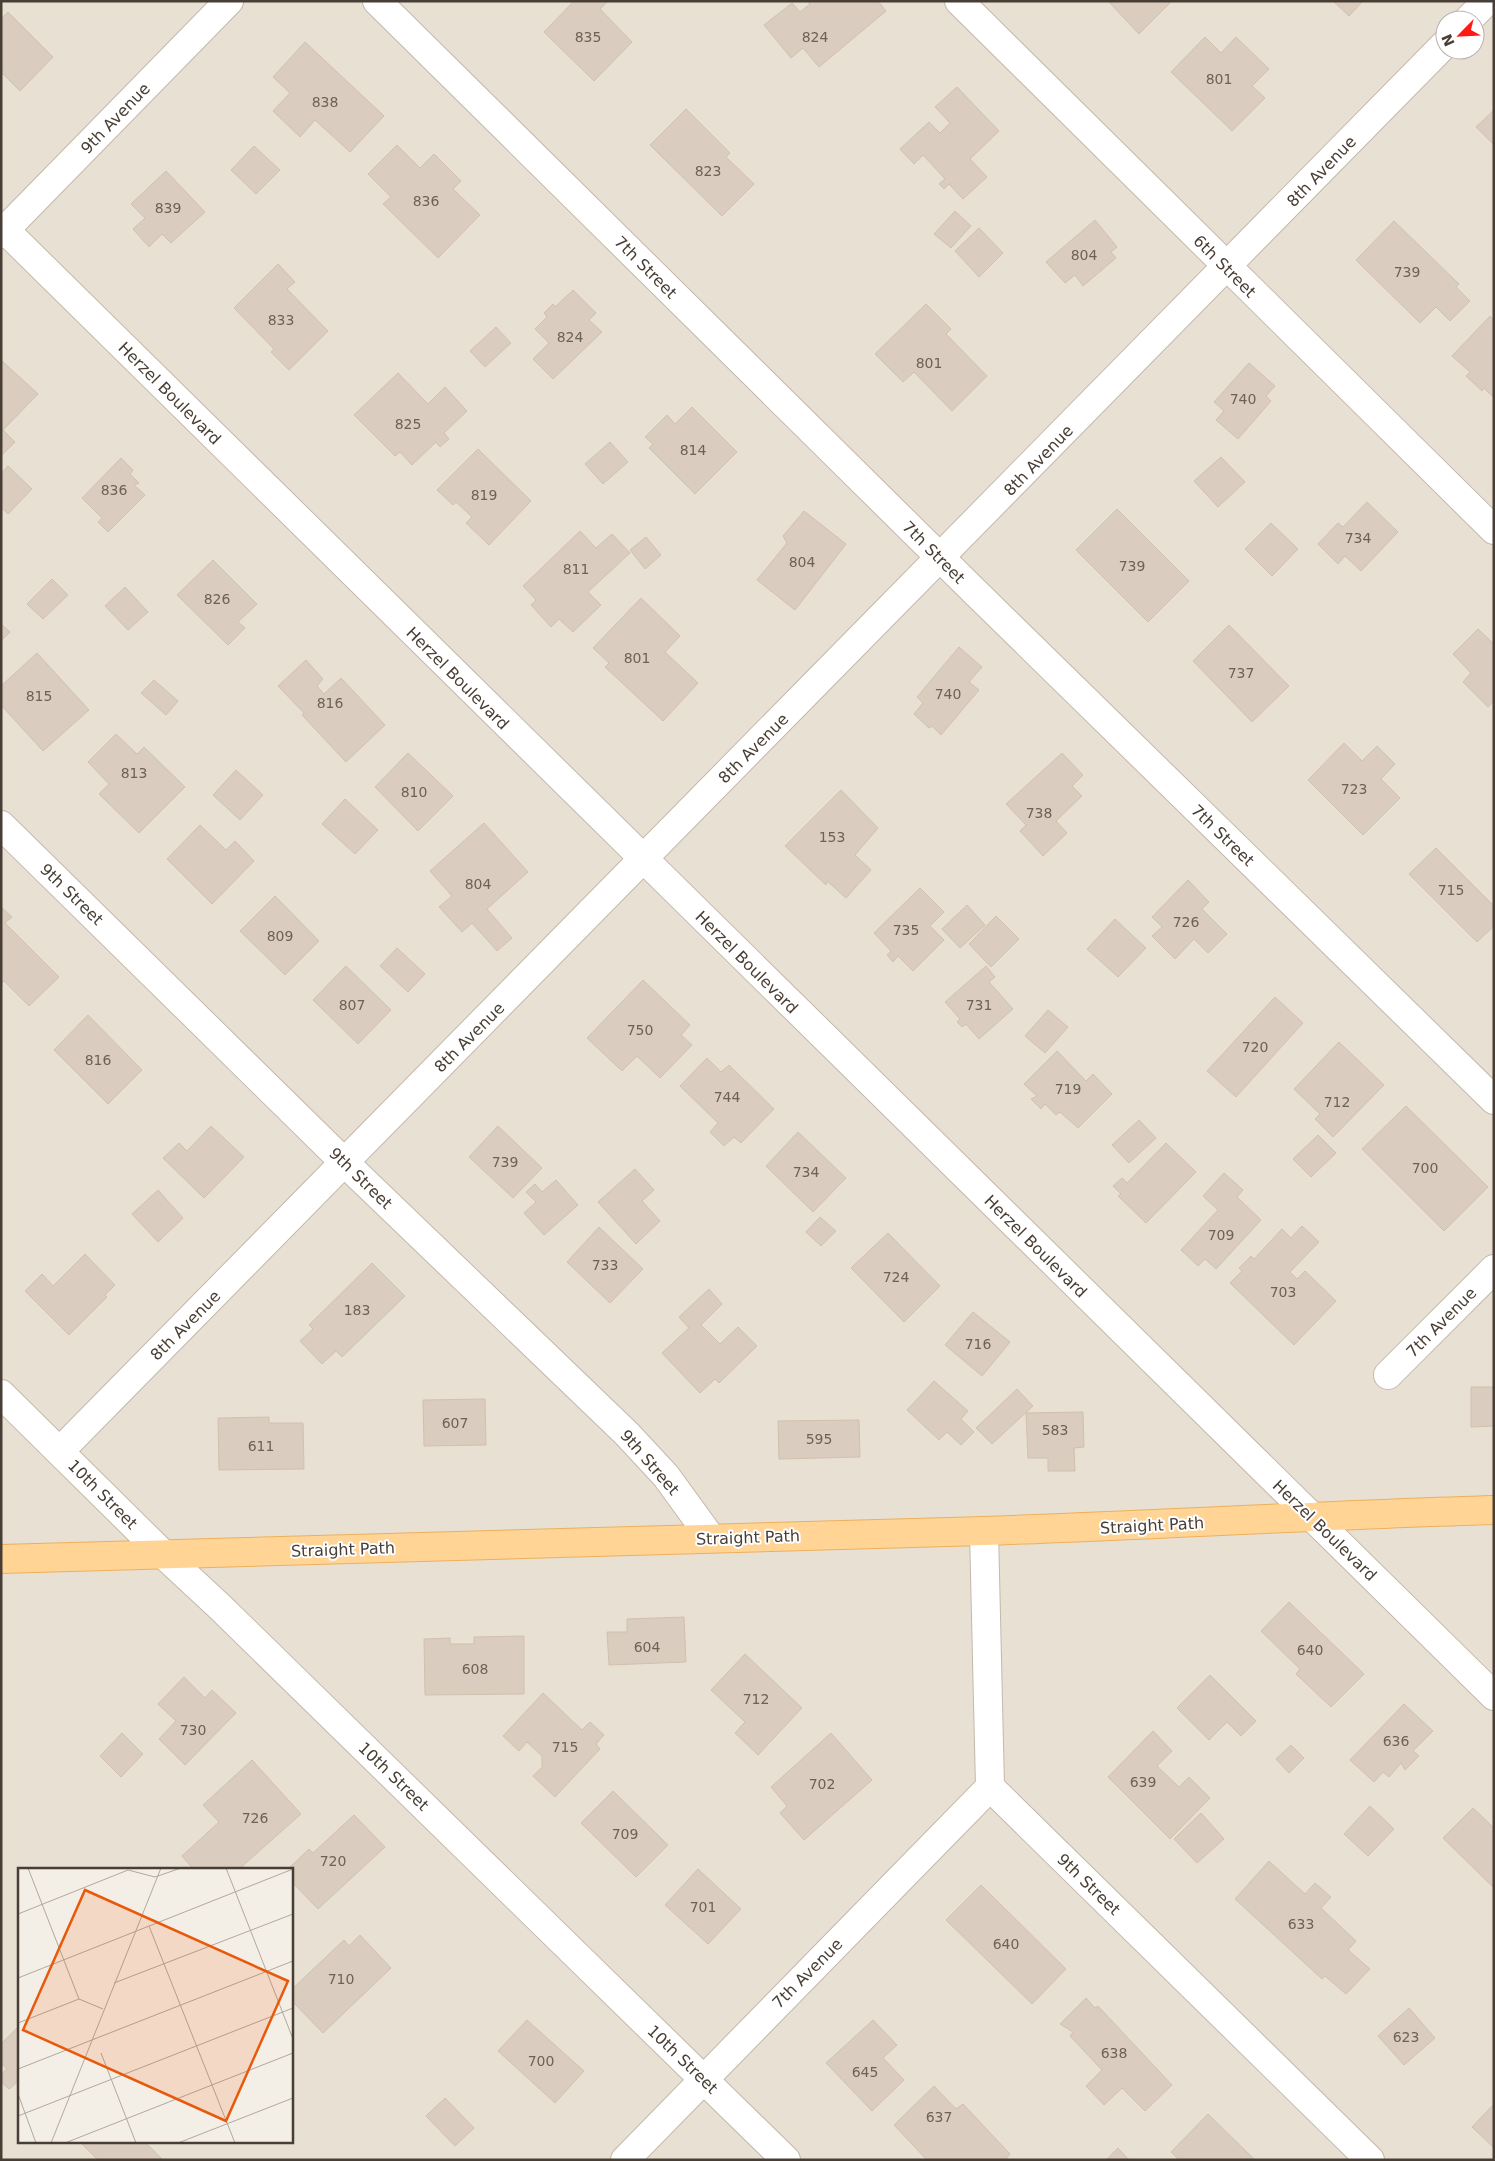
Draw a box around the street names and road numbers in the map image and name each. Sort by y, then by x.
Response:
street label: 9th Avenue [77,79,154,158]
street label: 8th Avenue [1283,132,1360,211]
street label: 6th Street [1190,231,1260,301]
street label: 7th Street [611,232,681,302]
street label: Herzel Boulevard [114,338,225,449]
street label: 8th Avenue [1000,421,1077,500]
street label: 7th Street [899,517,969,587]
street label: Herzel Boulevard [402,623,513,734]
street label: 8th Avenue [714,709,792,787]
street label: 7th Street [1187,801,1258,870]
street label: 9th Street [36,860,107,929]
street label: Herzel Boulevard [691,907,802,1018]
street label: 8th Avenue [430,998,508,1076]
street label: 9th Street [325,1144,396,1213]
street label: Herzel Boulevard [980,1191,1091,1302]
street label: 7th Avenue [1402,1283,1480,1361]
street label: 8th Avenue [146,1286,224,1364]
street label: 9th Street [616,1426,683,1499]
street label: 10th Street [64,1456,141,1533]
street label: Herzel Boulevard [1269,1476,1381,1585]
street label: Straight Path [1100,1513,1204,1538]
street label: Straight Path [696,1526,800,1549]
street label: Straight Path [291,1538,395,1561]
street label: 10th Street [355,1738,433,1815]
street label: 9th Street [1053,1850,1124,1919]
street label: 7th Avenue [768,1934,846,2012]
street label: 10th Street [644,2021,722,2098]

